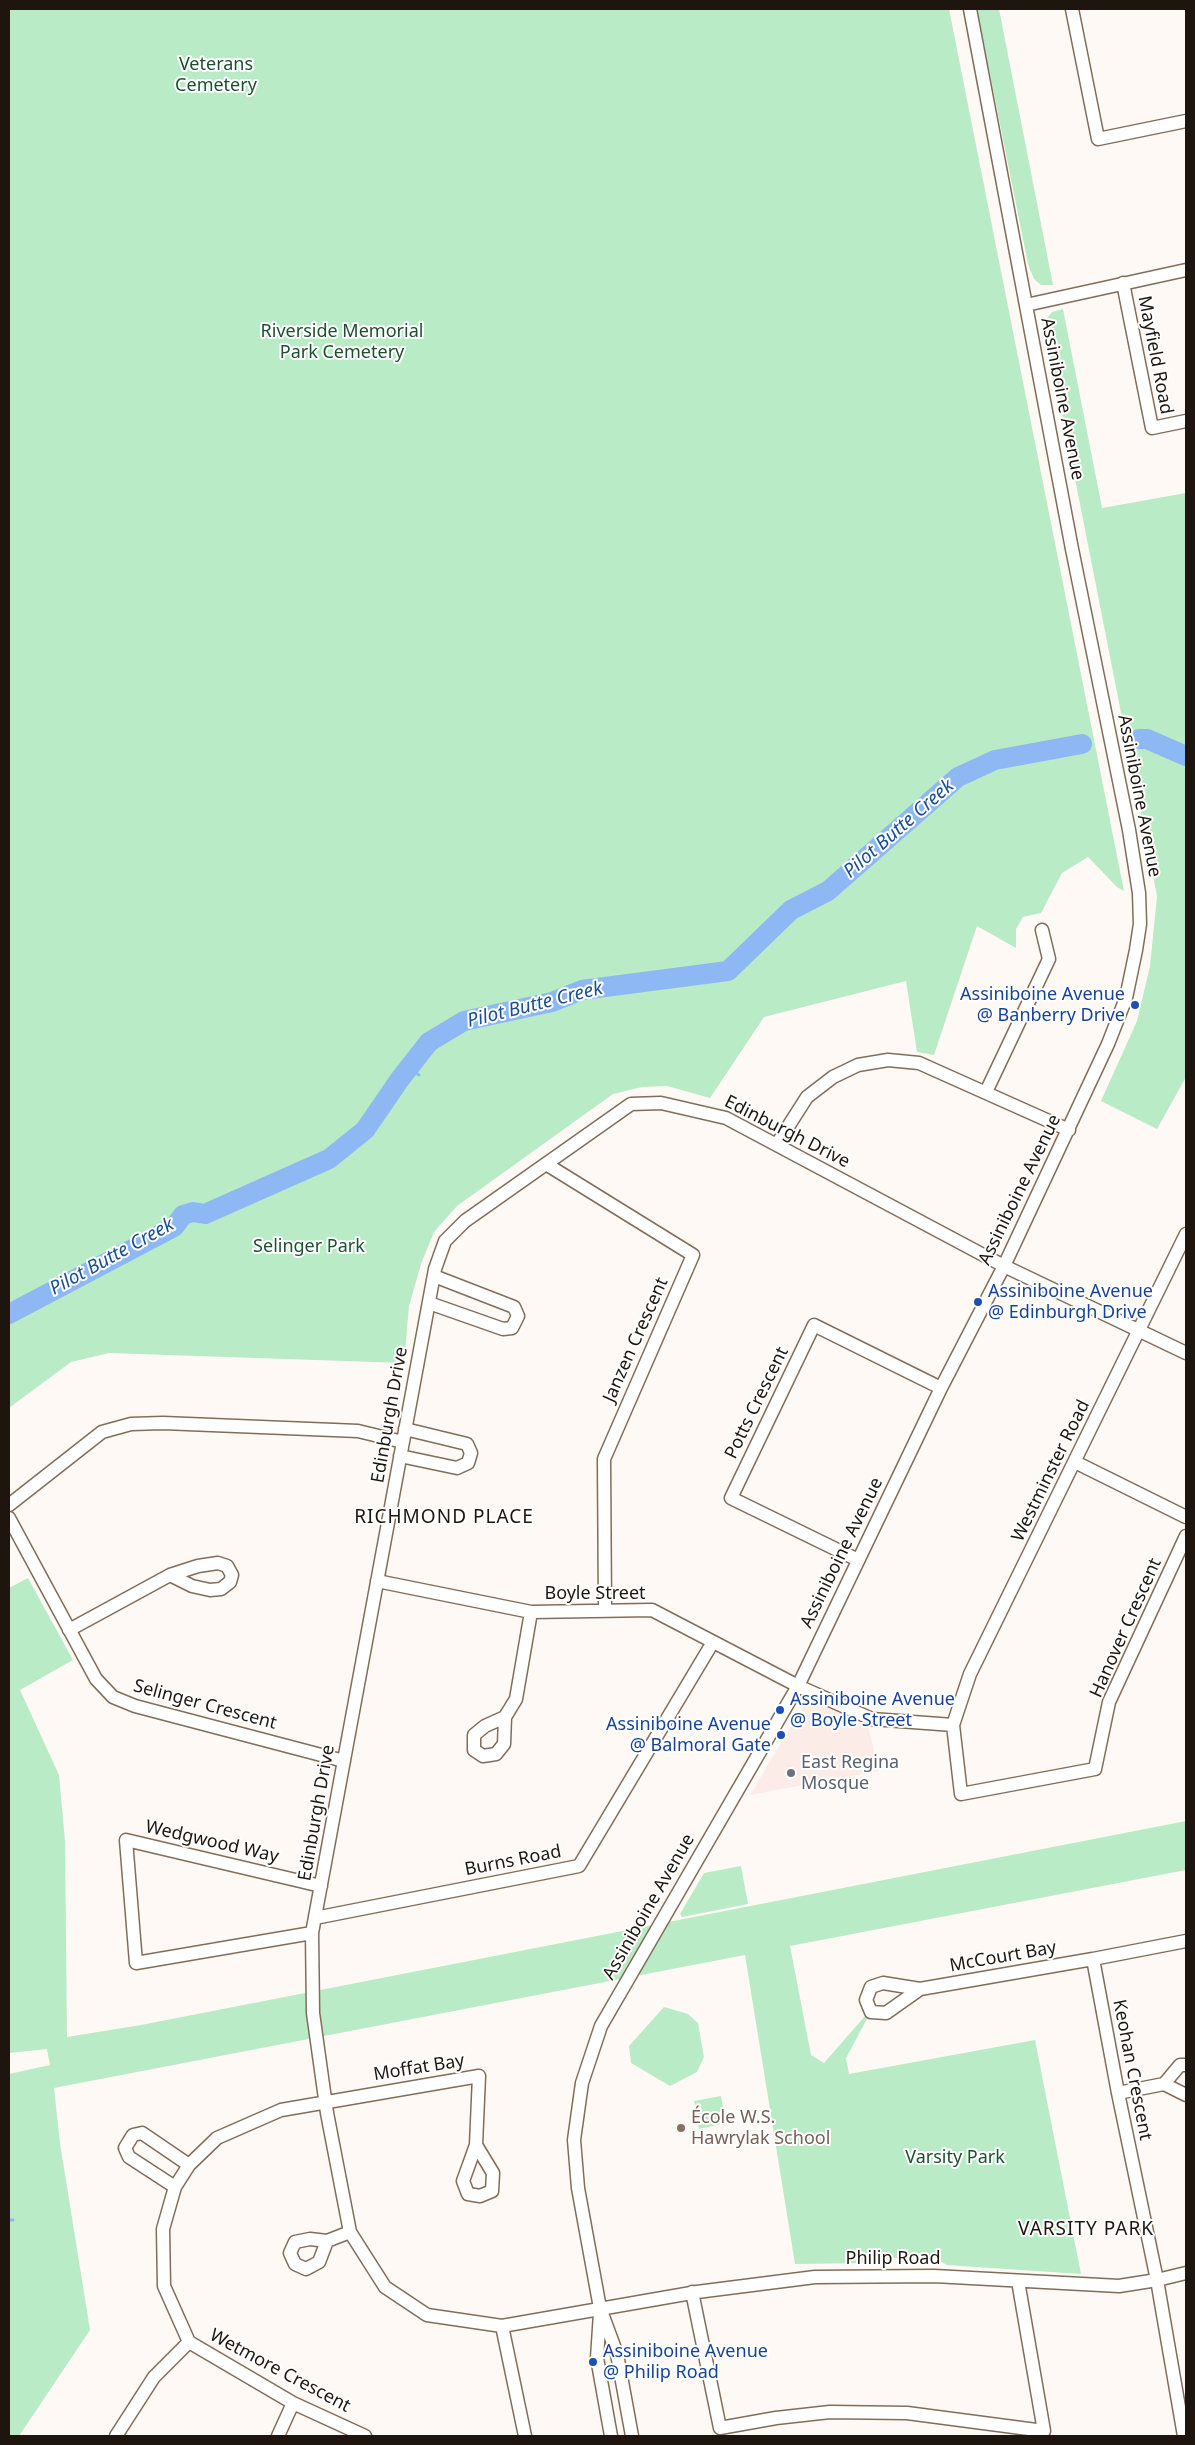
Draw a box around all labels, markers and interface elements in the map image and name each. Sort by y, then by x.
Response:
park label: Veterans Cemetery [175,54,257,96]
street label: Mayfield Road [1133,294,1177,416]
street label: Assiniboine Avenue [1036,316,1088,482]
park label: Riverside Memorial Park Cemetery [261,321,423,364]
street label: Assiniboine Avenue [1113,713,1165,879]
water label: Pilot Butte Creek [839,775,959,883]
water label: Pilot Butte Creek [465,977,605,1033]
place label: Assiniboine Avenue @ Banberry Drive [960,984,1125,1026]
marker: Assiniboine Avenue @ Banberry Drive [1129,999,1141,1011]
street label: Edinburgh Drive [721,1091,853,1173]
street label: Assiniboine Avenue [974,1111,1066,1269]
water label: Pilot Butte Creek [46,1213,178,1301]
park label: Selinger Park [253,1236,365,1258]
street label: Janzen Crescent [599,1274,673,1406]
place label: Assiniboine Avenue @ Edinburgh Drive [988,1281,1153,1324]
marker: Assiniboine Avenue @ Edinburgh Drive [972,1296,984,1308]
street label: Potts Crescent [721,1344,793,1462]
street label: Edinburgh Drive [367,1345,413,1485]
street label: Westminster Road [1007,1397,1095,1545]
street label: Assiniboine Avenue [796,1474,888,1632]
district label: RICHMOND PLACE [353,1507,535,1529]
street label: Hanover Crescent [1086,1555,1166,1701]
street label: Boyle Street [544,1583,646,1605]
street label: Selinger Crescent [131,1675,279,1735]
place label: Assiniboine Avenue @ Boyle Street [790,1689,955,1732]
marker: Assiniboine Avenue @ Boyle Street [774,1704,786,1716]
place label: Assiniboine Avenue @ Balmoral Gate [606,1714,771,1756]
marker: Assiniboine Avenue @ Balmoral Gate [775,1729,787,1741]
street label: Edinburgh Drive [294,1743,340,1883]
place label: East Regina Mosque [801,1752,899,1795]
marker: East Regina Mosque [785,1767,797,1779]
street label: Wedgwood Way [143,1816,281,1868]
street label: Assiniboine Avenue [598,1830,700,1984]
street label: Burns Road [463,1841,563,1881]
street label: McCourt Bay [948,1937,1058,1977]
street label: Keohan Crescent [1108,1998,1156,2142]
street label: Moffat Bay [372,2050,466,2086]
place label: École W.S. Hawrylak School [691,2107,830,2150]
marker: École W.S. Hawrylak School [675,2122,687,2134]
park label: Varsity Park [905,2147,1005,2169]
district label: VARSITY PARK [1017,2219,1155,2241]
street label: Philip Road [846,2248,940,2270]
street label: Wetmore Crescent [206,2325,354,2417]
place label: Assiniboine Avenue @ Philip Road [603,2341,768,2384]
marker: Assiniboine Avenue @ Philip Road [587,2356,599,2368]

